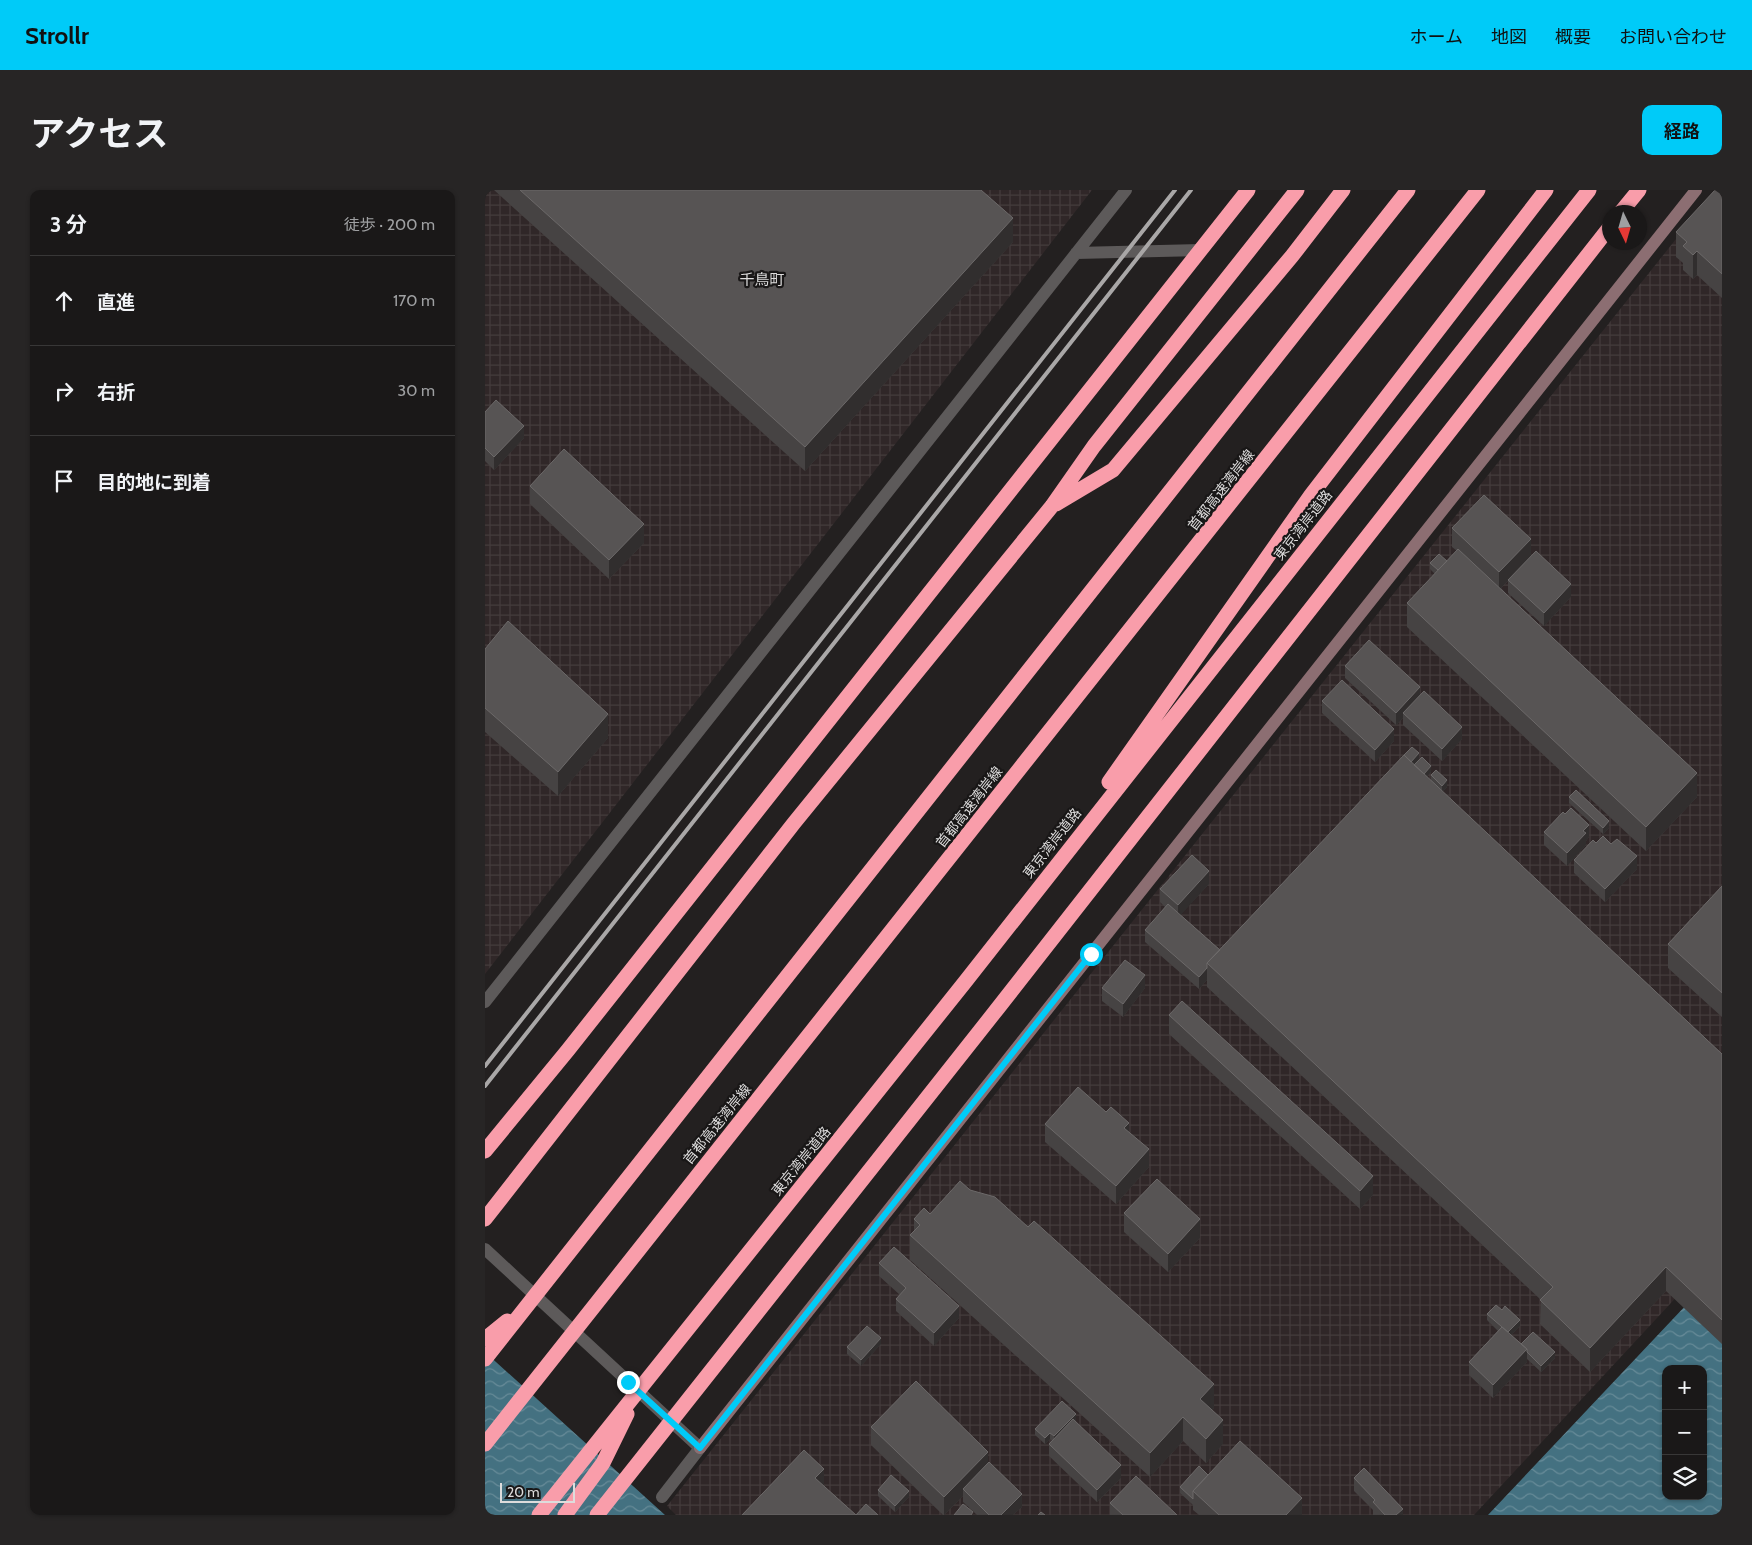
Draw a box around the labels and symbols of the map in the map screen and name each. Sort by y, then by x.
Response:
north arrow [1602,205,1647,250]
district label: 千鳥町 [739,271,785,289]
street label: 首都高速湾岸線 [1184,446,1258,534]
street label: 東京湾岸道路 [1270,486,1336,564]
street label: 首都高速湾岸線 [932,763,1006,851]
street label: 東京湾岸道路 [1019,804,1085,882]
route start [1080,943,1103,966]
street label: 首都高速湾岸線 [679,1080,755,1168]
street label: 東京湾岸道路 [768,1123,834,1199]
route end [617,1371,640,1394]
scale bar [500,1480,575,1503]

